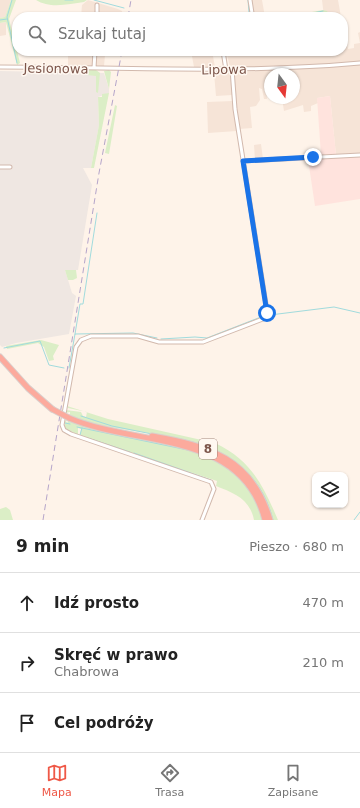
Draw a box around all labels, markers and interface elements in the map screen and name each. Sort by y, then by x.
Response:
search box [12,12,348,56]
icon: search [26,23,48,45]
text: Szukaj tutaj [58,25,146,43]
street label: Jesionowa [22,60,89,77]
street label: Lipowa [201,62,247,77]
north arrow [264,68,300,104]
route end [304,148,322,166]
route start [258,304,276,322]
road number: 8 [199,439,217,459]
map controls [312,472,348,508]
button: layers [312,472,348,508]
text: 9 min [16,536,69,556]
text: Pieszo · 680 m [249,539,344,554]
icon: ahead [16,592,38,614]
text: Idź prosto [54,594,139,612]
text: 470 m [302,595,344,610]
text: Skręć w prawo [54,646,178,664]
icon: right [16,652,38,674]
text: 210 m [302,655,344,670]
text: Chabrowa [54,664,119,679]
icon: arrive [16,712,38,734]
text: Cel podróży [54,714,154,732]
tab: Mapa [42,762,72,799]
tab: Trasa [155,762,184,799]
tab: Zapisane [268,762,318,799]

